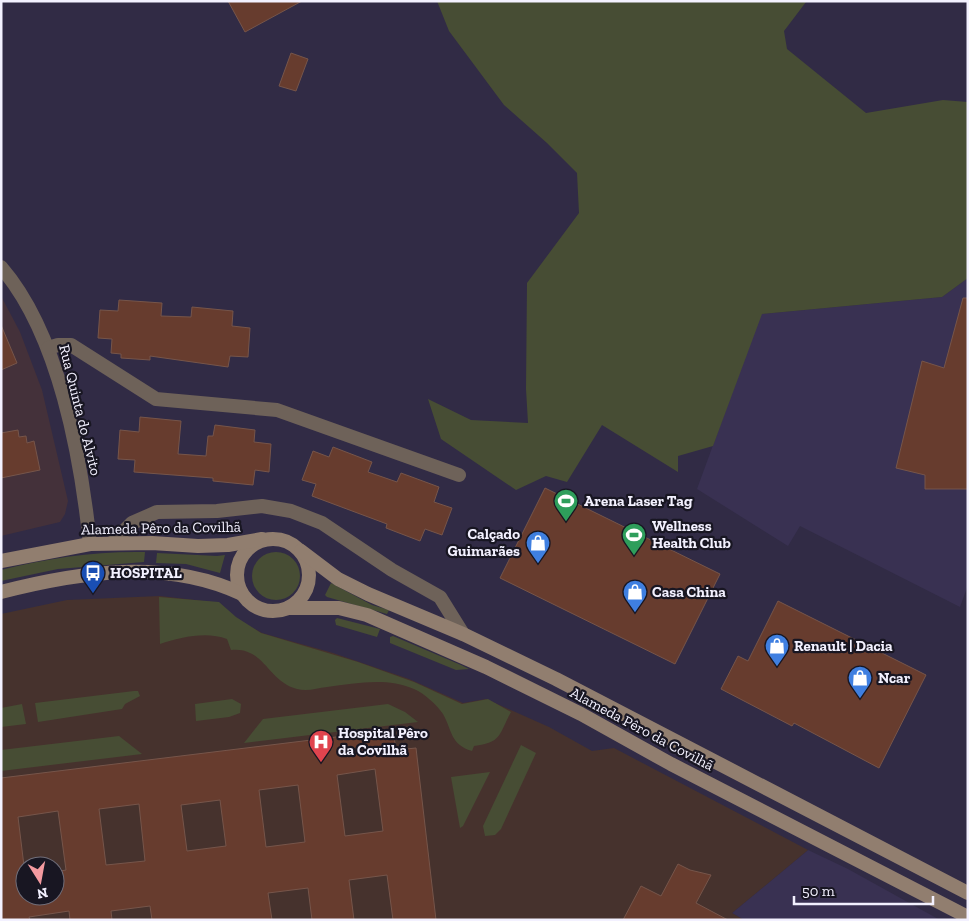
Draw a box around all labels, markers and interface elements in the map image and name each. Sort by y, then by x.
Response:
street label: Rua Quinta do Alvito [55,343,105,478]
sports icon: Arena Laser Tag [553,488,579,522]
place label: Arena Laser Tag [584,492,693,510]
place label: Wellness Health Club [652,517,731,552]
street label: Alameda Pêro da Covilhã [81,518,241,538]
sports icon: Wellness Health Club [621,522,647,556]
place label: Calçado Guimarães [447,525,520,560]
shop icon: Calçado Guimarães [525,530,551,564]
bus stop icon: HOSPITAL [80,560,106,594]
place label: HOSPITAL [110,564,183,582]
shop icon: Casa China [622,579,648,613]
place label: Casa China [652,583,726,601]
shop icon: Renault | Dacia [764,633,790,667]
place label: Renault | Dacia [794,637,893,655]
shop icon: Ncar [847,665,873,699]
place label: Ncar [878,669,911,687]
street label: Alameda Pêro da Covilhã [567,683,717,775]
place label: Hospital Pêro da Covilhã [338,724,428,759]
hospital icon: Hospital Pêro da Covilhã [308,729,334,763]
north arrow [15,856,65,906]
scale bar [794,874,933,906]
text: 50 m [802,882,835,900]
text: N [35,884,49,903]

